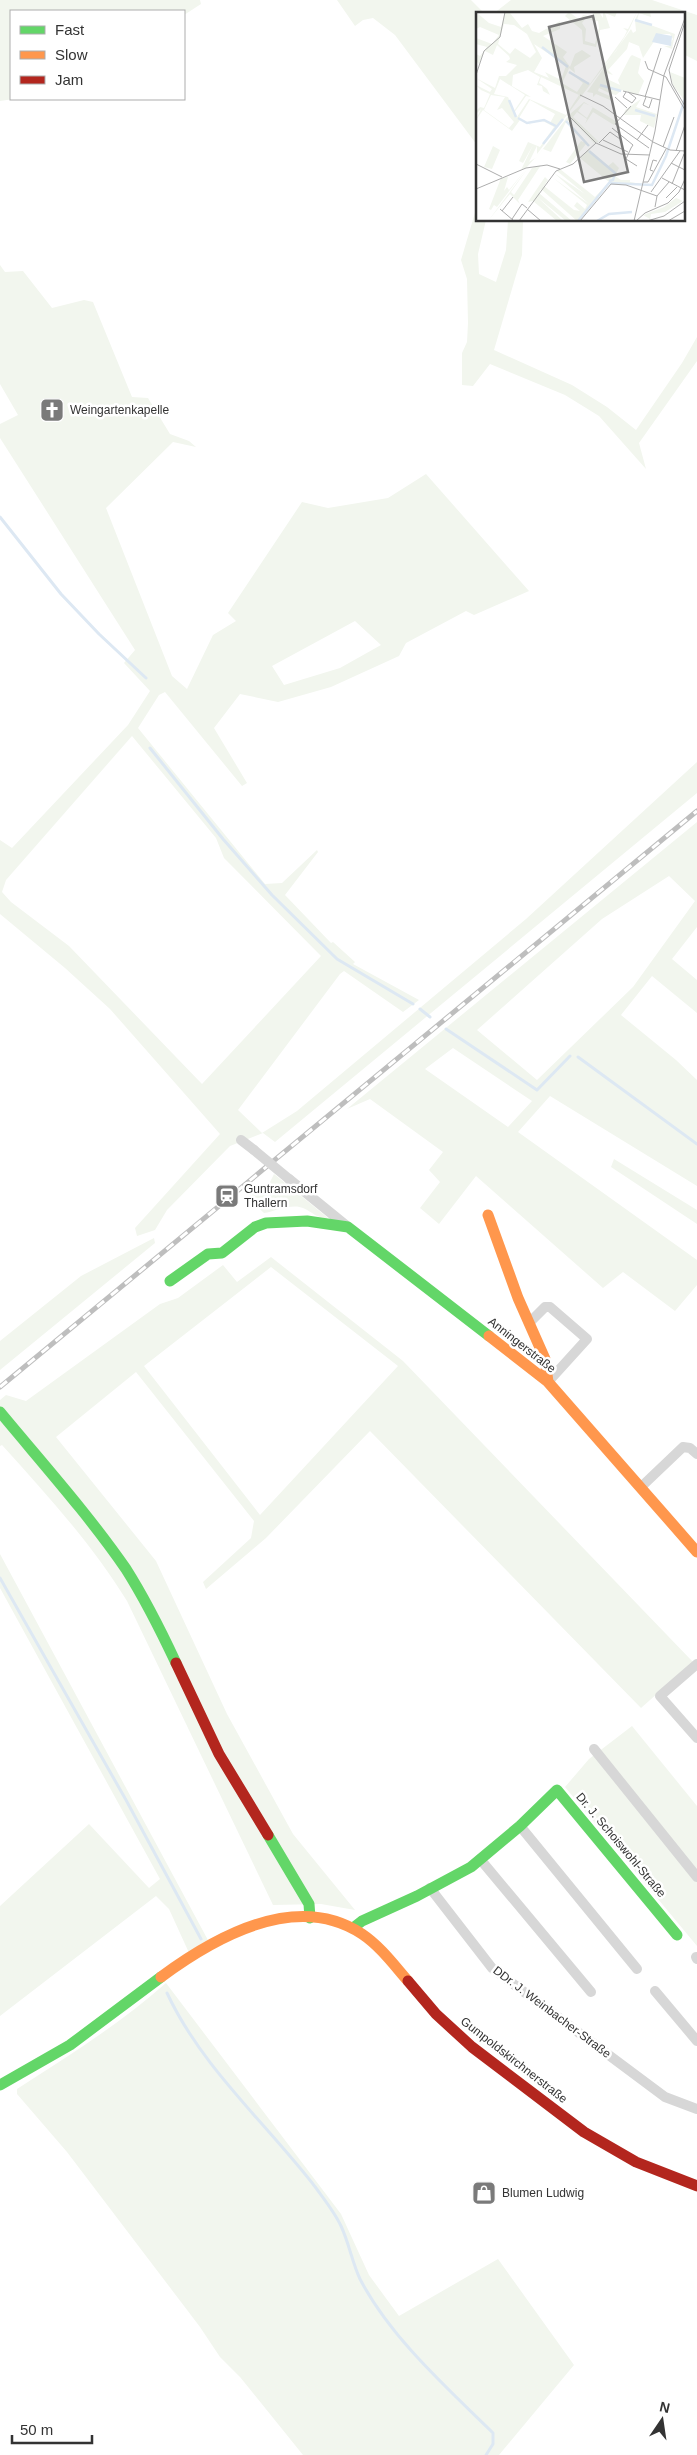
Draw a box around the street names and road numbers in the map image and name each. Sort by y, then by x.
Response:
street label: Anningerstraße [485,1314,559,1376]
street label: Dr. J. Schoiswohl-Straße [573,1790,669,1900]
street label: DDr. J. Weinbacher-Straße [490,1963,614,2061]
street label: Gumpoldskirchnerstraße [458,2014,570,2106]

